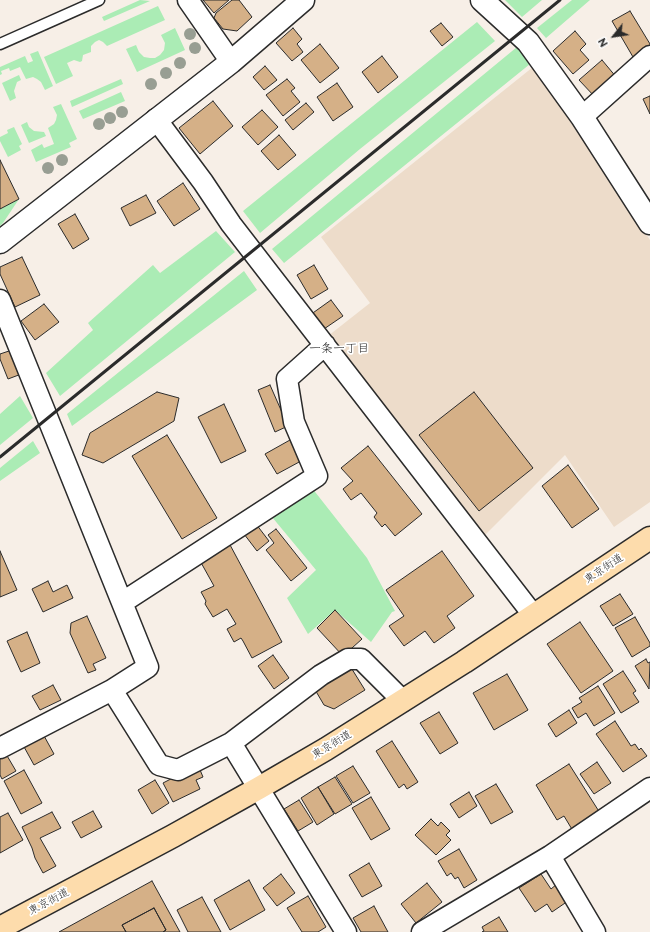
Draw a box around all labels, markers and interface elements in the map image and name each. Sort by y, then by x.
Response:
north arrow [594,16,634,56]
text: N [595,35,611,49]
district label: 一条一丁目 [309,342,369,356]
street label: 東京街道 [582,551,626,587]
street label: 東京街道 [310,728,354,762]
street label: 東京街道 [26,886,72,918]

